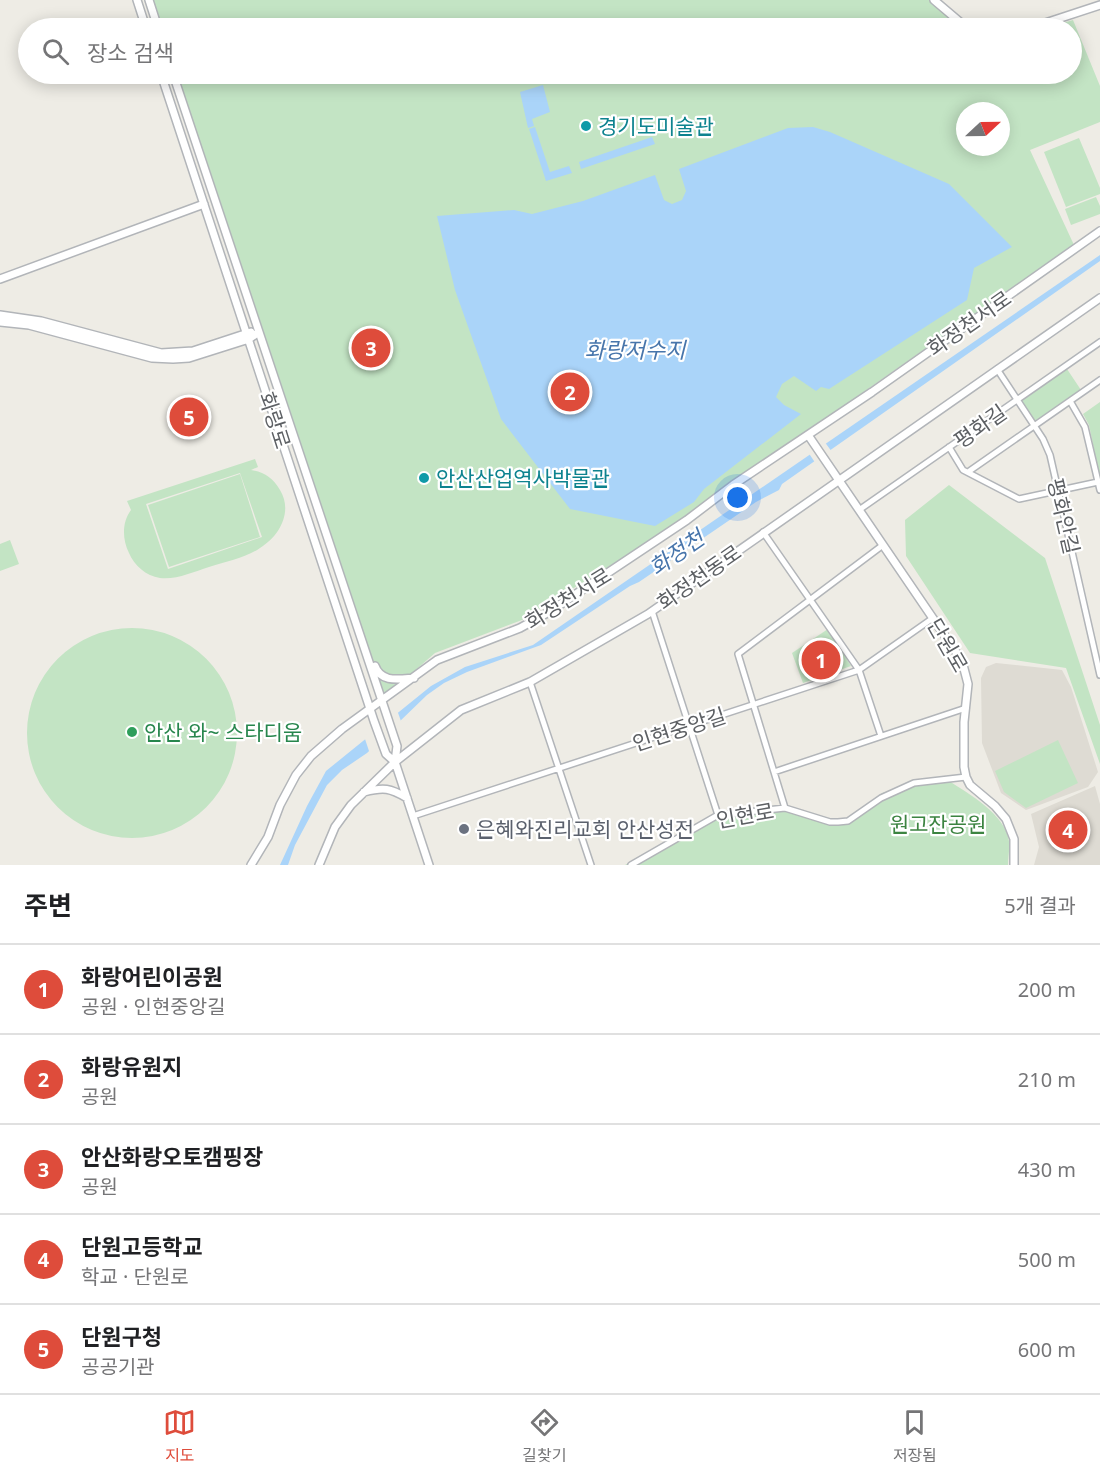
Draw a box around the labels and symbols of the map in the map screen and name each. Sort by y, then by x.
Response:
north arrow [956,102,1010,156]
place label: 경기도미술관 [598,112,714,140]
marker: 경기도미술관 [579,119,593,133]
street label: 화정천서로 [921,284,1017,362]
pin: 3 [352,326,391,370]
water label: 화랑저수지 [584,334,687,364]
pin: 2 [550,370,590,414]
street label: 화랑로 [253,388,297,452]
pin: 5 [170,394,208,440]
street label: 평화길 [948,398,1012,454]
place label: 안산산업역사박물관 [436,464,610,492]
marker: 안산산업역사박물관 [417,471,431,485]
street label: 평화안길 [1042,475,1086,557]
your location [723,483,752,512]
water label: 화정천 [643,521,712,582]
street label: 화정천동로 [651,538,747,616]
street label: 화정천서로 [520,561,616,635]
street label: 단원로 [921,613,975,677]
pin: 1 [802,638,840,682]
street label: 인현중앙길 [629,701,729,757]
place label: 안산 와~ 스타디움 [144,718,302,746]
marker: 안산 와~ 스타디움 [125,725,139,739]
street label: 인현로 [714,796,776,834]
pin: 4 [1048,808,1088,852]
park label: 원고잔공원 [890,810,986,838]
place label: 은혜와진리교회 안산성전 [476,815,694,843]
marker: 은혜와진리교회 안산성전 [457,822,471,836]

